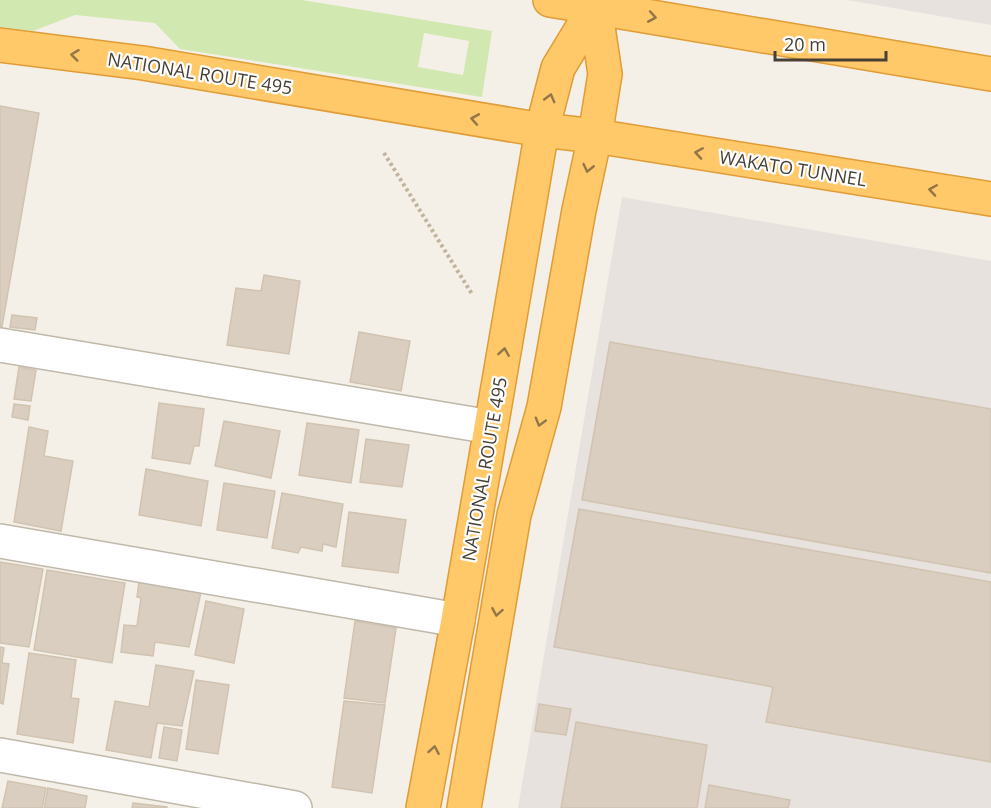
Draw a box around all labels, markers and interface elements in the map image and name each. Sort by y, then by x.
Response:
one-way arrow [647,10,657,23]
scale bar [775,24,886,62]
text: 20 m [784,32,826,56]
street label: NATIONAL ROUTE 495 [106,47,294,99]
one-way arrow [71,49,80,61]
one-way arrow [543,93,555,104]
one-way arrow [471,113,481,126]
street label: WAKATO TUNNEL [718,145,868,191]
one-way arrow [695,147,705,160]
one-way arrow [583,163,596,173]
one-way arrow [929,184,938,196]
one-way arrow [497,347,509,356]
street label: NATIONAL ROUTE 495 [456,375,512,563]
one-way arrow [535,416,547,426]
one-way arrow [492,607,504,616]
one-way arrow [427,746,439,755]

